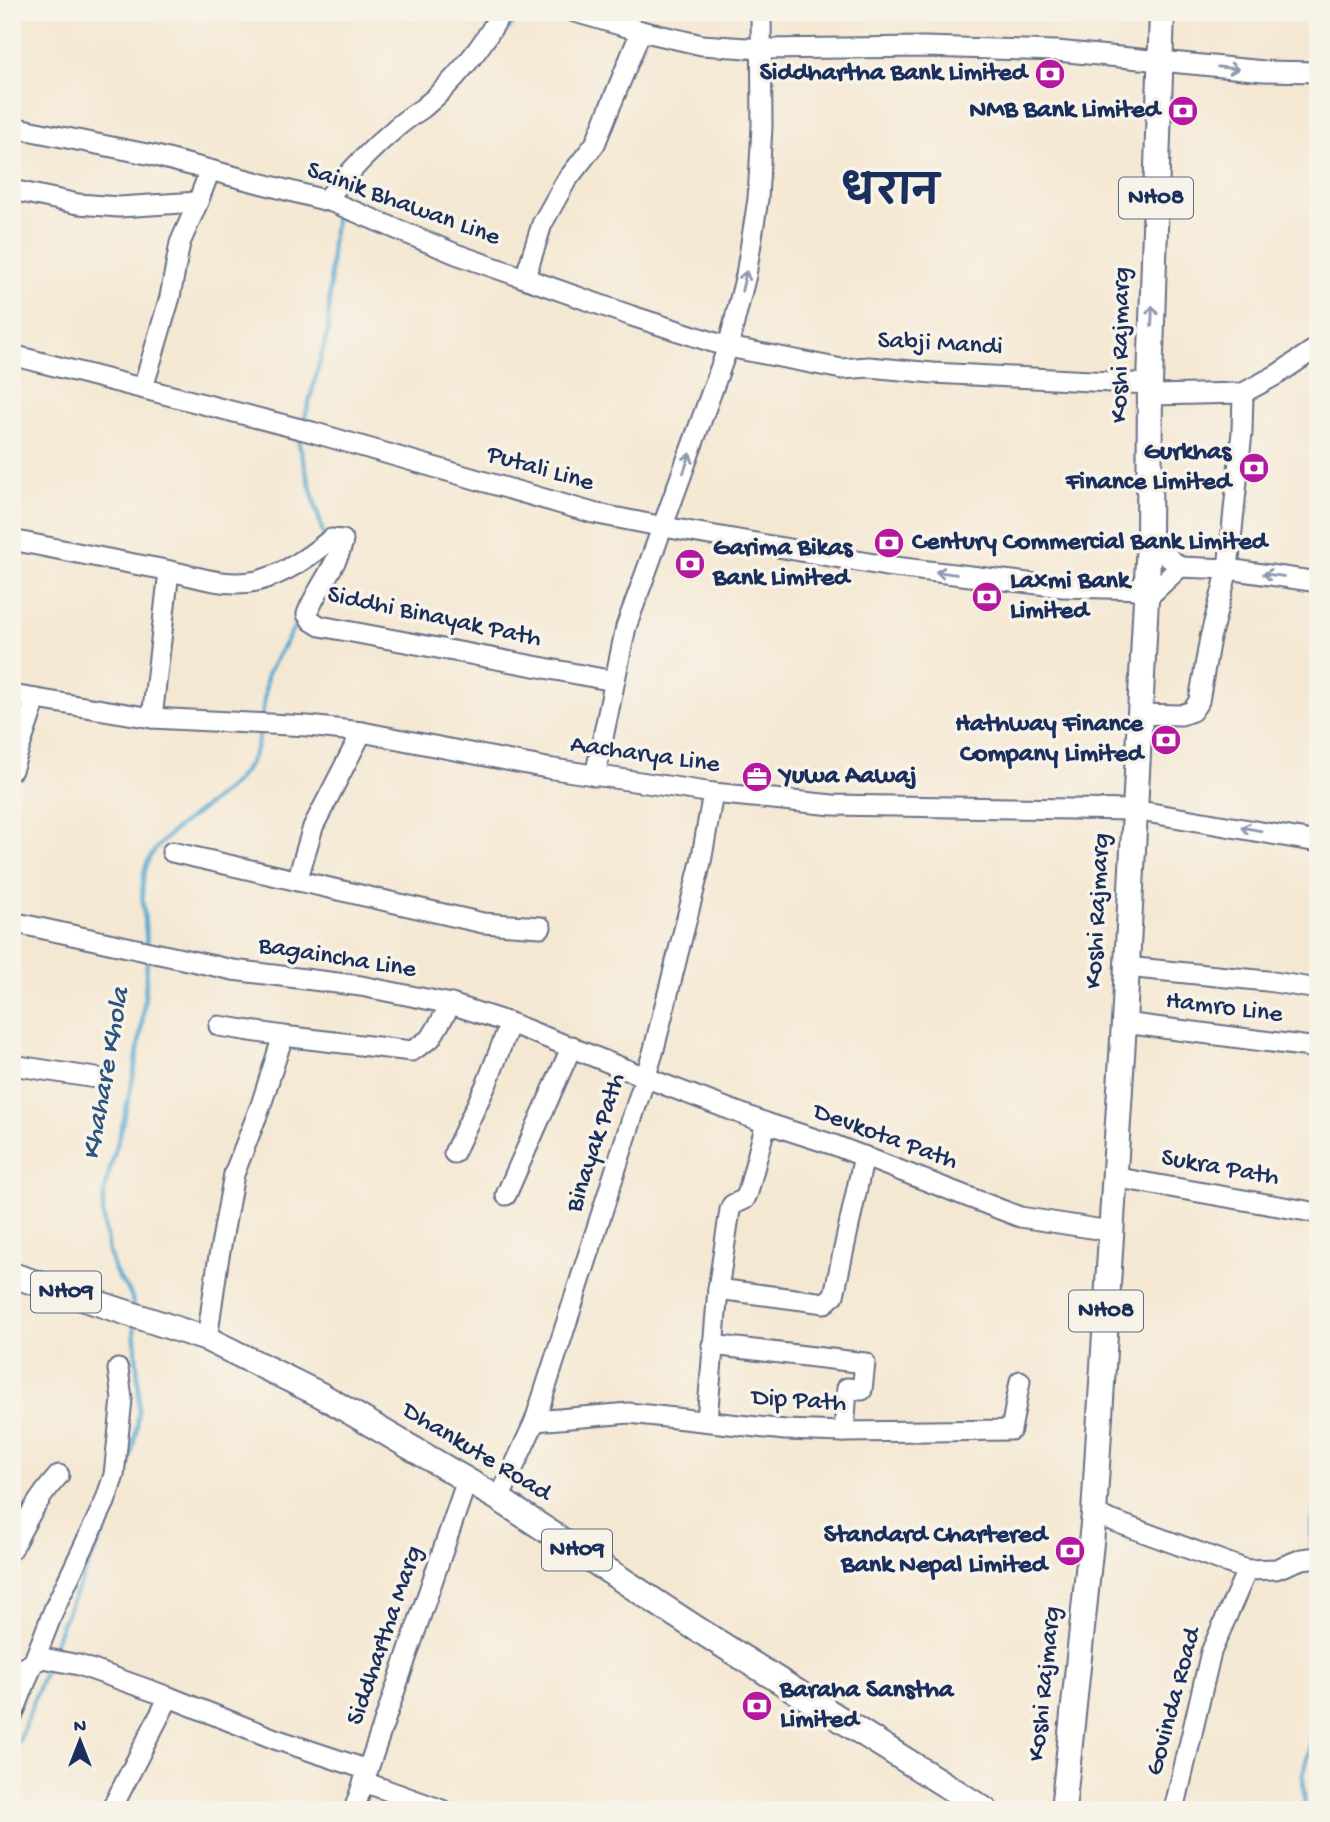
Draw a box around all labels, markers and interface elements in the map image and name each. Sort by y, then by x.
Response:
bank icon: Siddhartha Bank Limited [1033,57,1067,91]
place label: Siddhartha Bank Limited [760,59,1030,90]
one-way arrow [1216,61,1239,74]
bank icon: NMB Bank Limited [1166,94,1200,128]
place label: NMB Bank Limited [969,96,1163,127]
street label: Sainik Bhawan Line [302,156,504,255]
district label: धरान [841,170,942,219]
road number: NH08 [1119,178,1193,218]
street label: Koshi Rajmarg [1105,267,1139,423]
one-way arrow [737,270,751,293]
one-way arrow [1146,305,1159,328]
street label: Sabji Mandi [877,326,1003,364]
place label: Gurkhas Finance Limited [1065,438,1234,499]
street label: Putali Line [482,440,598,500]
bank icon: Gurkhas Finance Limited [1237,451,1271,485]
one-way arrow [682,452,694,474]
bank icon: Century Commercial Bank Limited [872,526,906,560]
place label: Century Commercial Bank Limited [912,528,1270,559]
place label: Garima Bikas Bank Limited [712,534,854,595]
bank icon: Garima Bikas Bank Limited [673,547,707,581]
one-way arrow [936,566,958,579]
place label: Laxmi Bank Limited [1010,567,1133,628]
one-way arrow [1262,569,1285,582]
street label: Siddhi Binayak Path [324,580,544,656]
bank icon: Laxmi Bank Limited [970,580,1004,614]
place label: Hathway Finance Company Limited [955,710,1146,771]
bank icon: Hathway Finance Company Limited [1149,723,1183,757]
street label: Aacharya Line [568,730,722,782]
office icon: Yuwa Aawaj [740,760,774,794]
place label: Yuwa Aawaj [777,762,917,793]
one-way arrow [1240,822,1263,836]
street label: Koshi Rajmarg [1079,832,1119,990]
street label: Bagaincha Line [255,931,419,987]
water label: Khahare Khola [76,984,139,1163]
street label: Hamro Line [1164,986,1285,1032]
street label: Binayak Path [560,1070,634,1217]
street label: Devkota Path [807,1097,962,1178]
street label: Sukra Path [1159,1143,1281,1195]
road number: NH09 [31,1272,101,1312]
road number: NH08 [1069,1290,1143,1331]
street label: Dip Path [749,1383,847,1421]
street label: Dhankute Road [394,1395,558,1511]
place label: Standard Chartered Bank Nepal Limited [824,1521,1050,1582]
road number: NH09 [542,1530,612,1570]
bank icon: Standard Chartered Bank Nepal Limited [1053,1534,1087,1568]
street label: Siddhartha Marg [341,1542,431,1730]
street label: Koshi Rajmarg [1022,1605,1070,1763]
street label: Govinda Road [1140,1623,1210,1779]
place label: Baraha Sanstha Limited [779,1676,955,1737]
bank icon: Baraha Sanstha Limited [740,1689,774,1723]
north arrow [46,1706,116,1776]
text: N [74,1716,86,1739]

